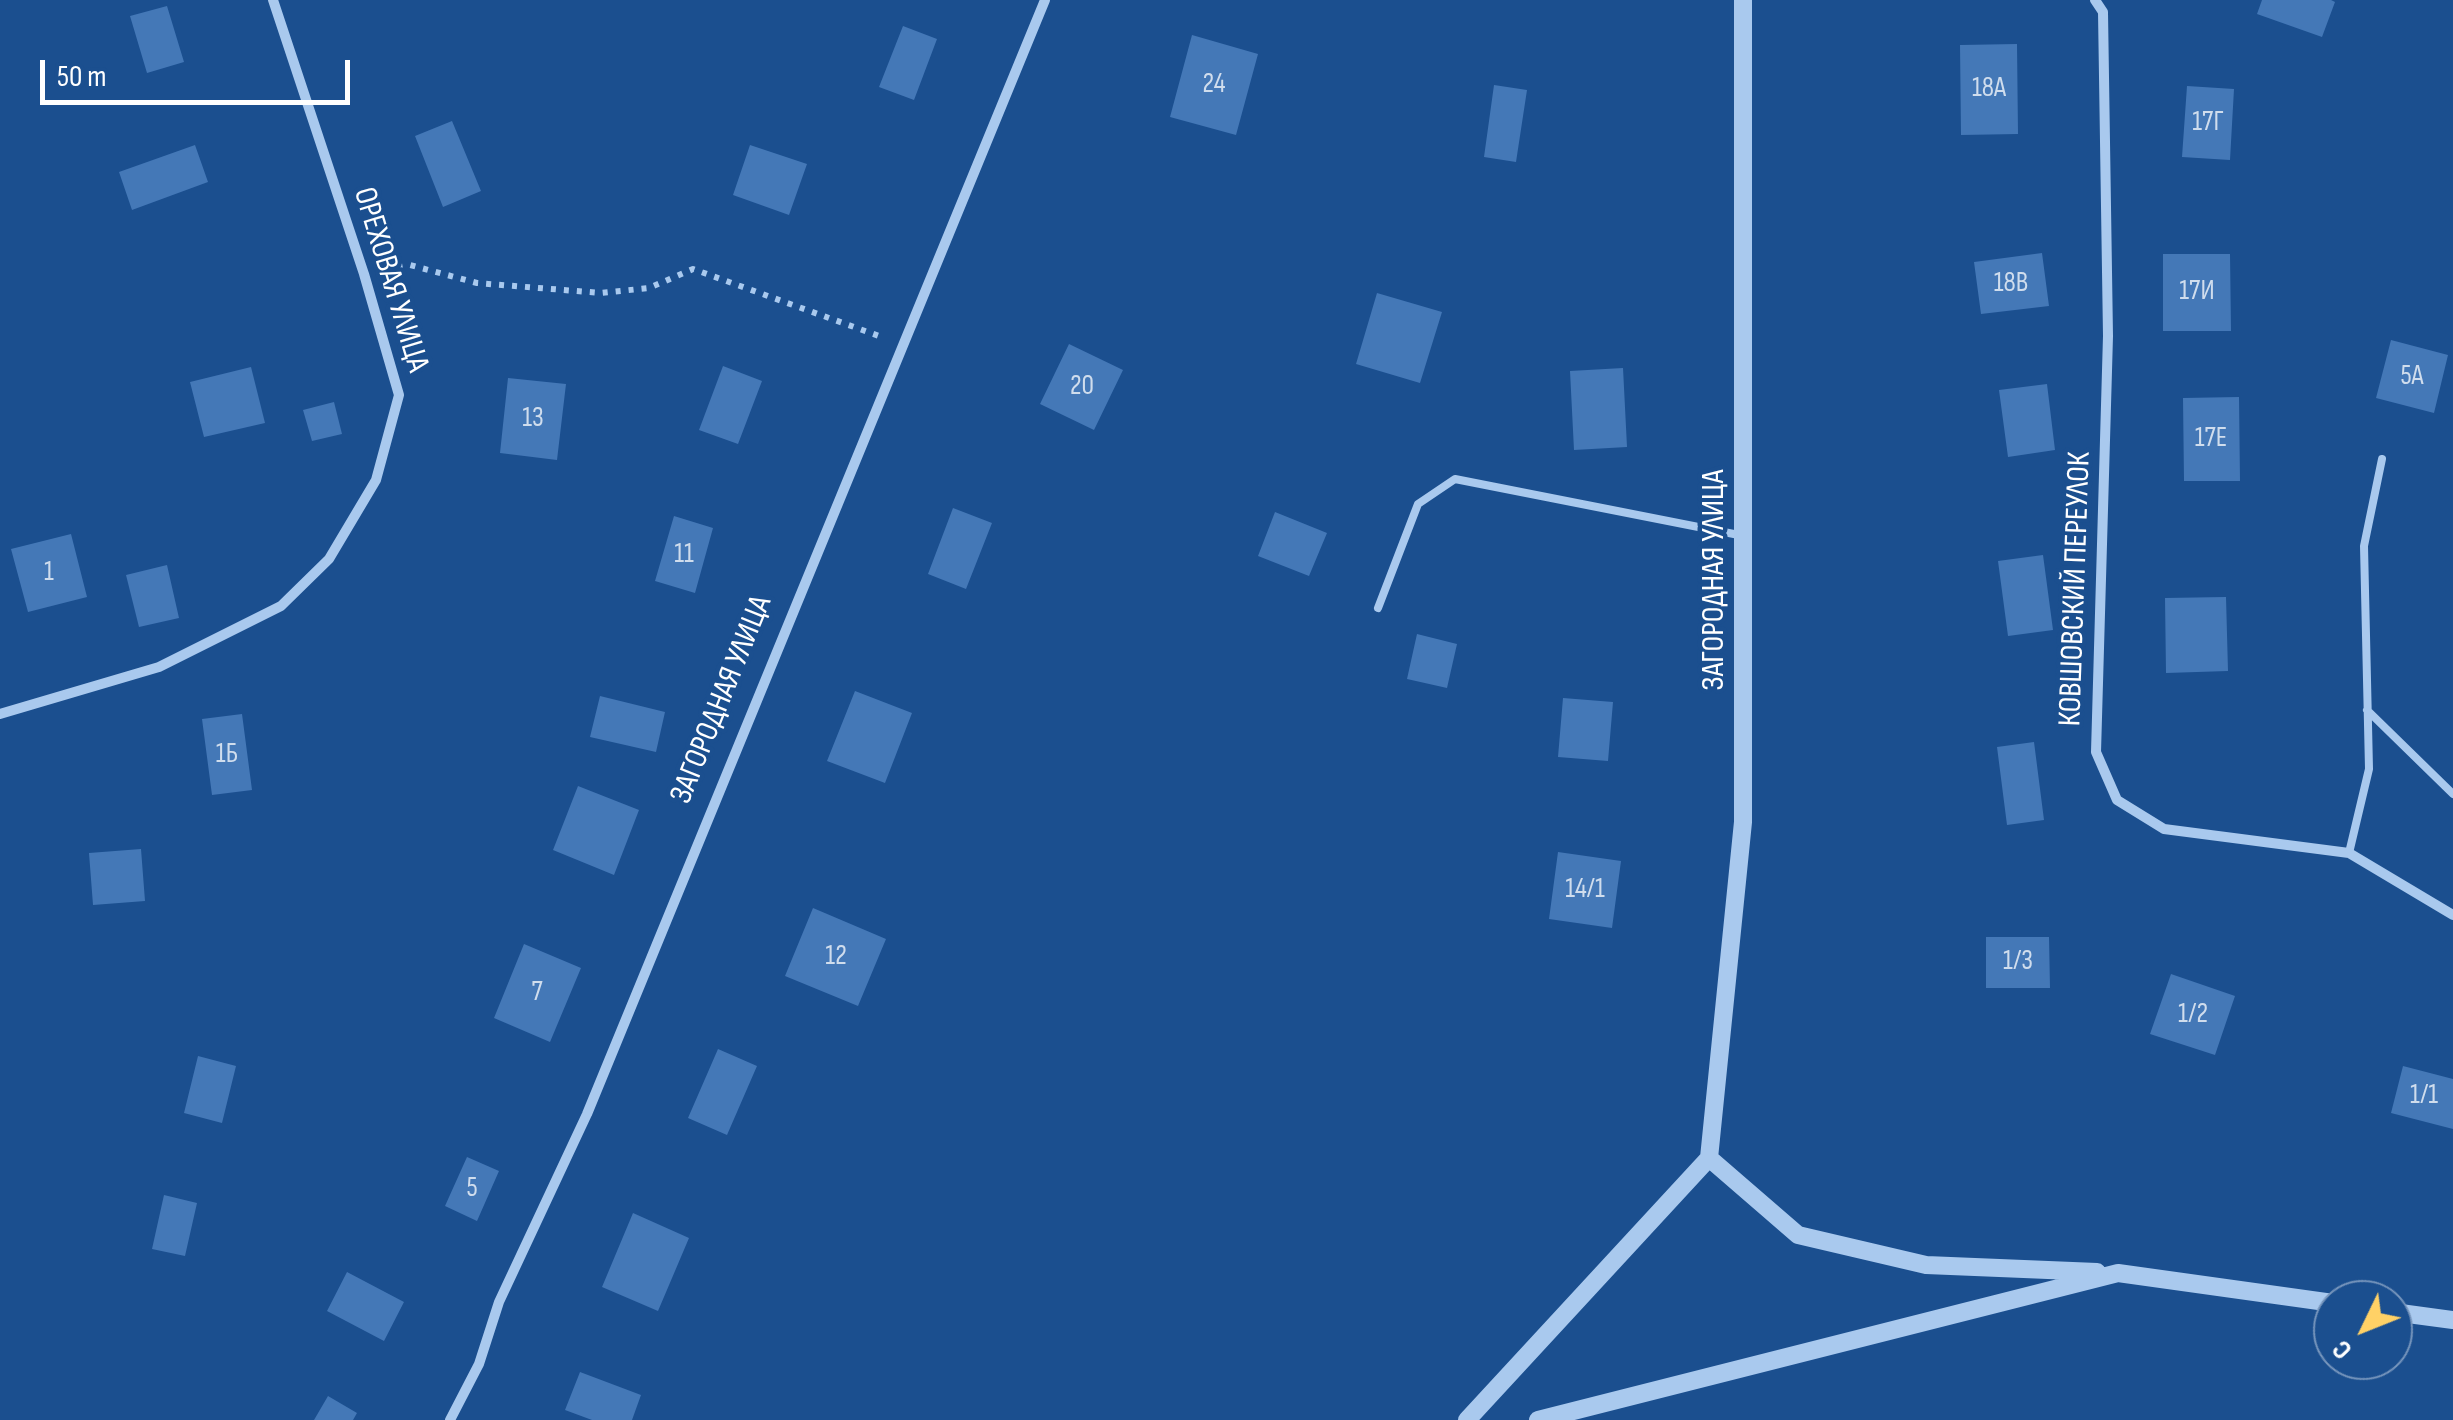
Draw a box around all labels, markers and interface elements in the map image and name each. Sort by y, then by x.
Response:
scale bar [45,40,355,102]
text: 50 m [57,59,106,95]
house number: 24 [1202,68,1226,102]
house number: 18А [1972,72,2006,106]
house number: 17Г [2192,106,2224,140]
street label: ОРЕХОВАЯ УЛИЦА [344,183,436,377]
house number: 18В [1994,267,2028,301]
house number: 17И [2179,275,2215,309]
house number: 5А [2400,360,2424,394]
house number: 20 [1070,370,1094,404]
house number: 13 [522,402,544,436]
house number: 17Е [2195,422,2227,456]
street label: КОВШОВСКИЙ ПЕРЕУЛОК [2052,451,2100,727]
street label: ЗАГОРОДНАЯ УЛИЦА [1696,470,1734,690]
house number: 11 [674,538,694,572]
house number: 1 [44,556,54,590]
street label: ЗАГОРОДНАЯ УЛИЦА [663,590,781,810]
house number: 1Б [216,738,238,772]
house number: 14/1 [1565,873,1605,907]
house number: 12 [825,940,847,974]
house number: 1/3 [2003,945,2033,979]
house number: 7 [531,976,543,1010]
house number: 1/2 [2178,998,2208,1032]
house number: 1/1 [2410,1079,2438,1113]
house number: 5 [466,1172,478,1206]
north arrow [2313,1280,2413,1380]
text: С [2325,1333,2359,1366]

